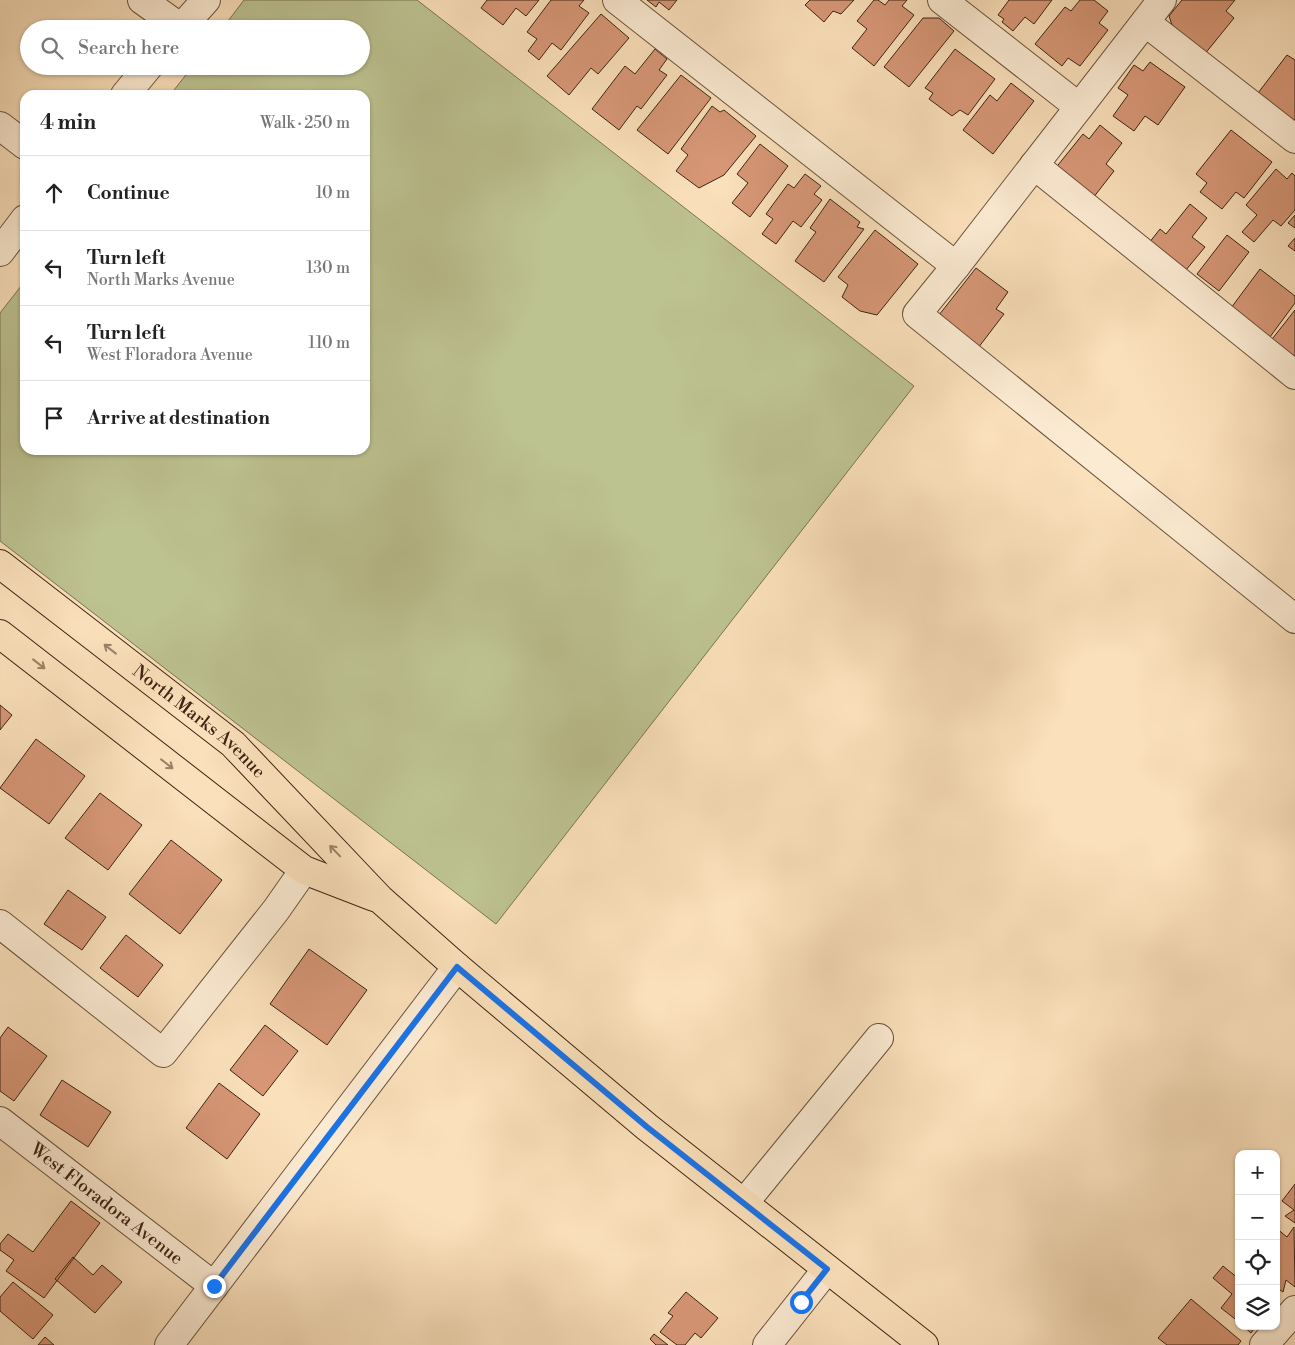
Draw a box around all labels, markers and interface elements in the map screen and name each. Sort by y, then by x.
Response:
search box [20,20,370,75]
icon: search [38,34,66,62]
text: Search here [78,36,179,60]
text: 4 min [40,110,96,136]
text: Walk · 250 m [260,113,350,133]
icon: ahead [40,179,68,207]
text: Continue [87,181,170,205]
text: 10 m [316,183,350,203]
text: Turn left [87,246,166,270]
icon: left [40,254,68,282]
text: 130 m [306,258,350,278]
text: North Marks Avenue [87,270,235,290]
text: Turn left [87,321,166,345]
icon: left [40,329,68,357]
text: 110 m [308,333,350,353]
text: West Floradora Avenue [87,345,253,365]
icon: arrive [40,404,68,432]
text: Arrive at destination [87,406,270,430]
one-way arrow [104,644,117,655]
one-way arrow [32,658,45,669]
street label: North Marks Avenue [128,659,271,783]
one-way arrow [160,758,173,769]
one-way arrow [329,845,341,857]
street label: West Floradora Avenue [25,1137,188,1270]
map controls [1235,1150,1280,1330]
button: + [1235,1150,1280,1195]
button: − [1235,1195,1280,1240]
button: locate [1235,1240,1280,1285]
route end [203,1275,226,1298]
button: layers [1235,1285,1280,1330]
route start [790,1291,813,1314]

